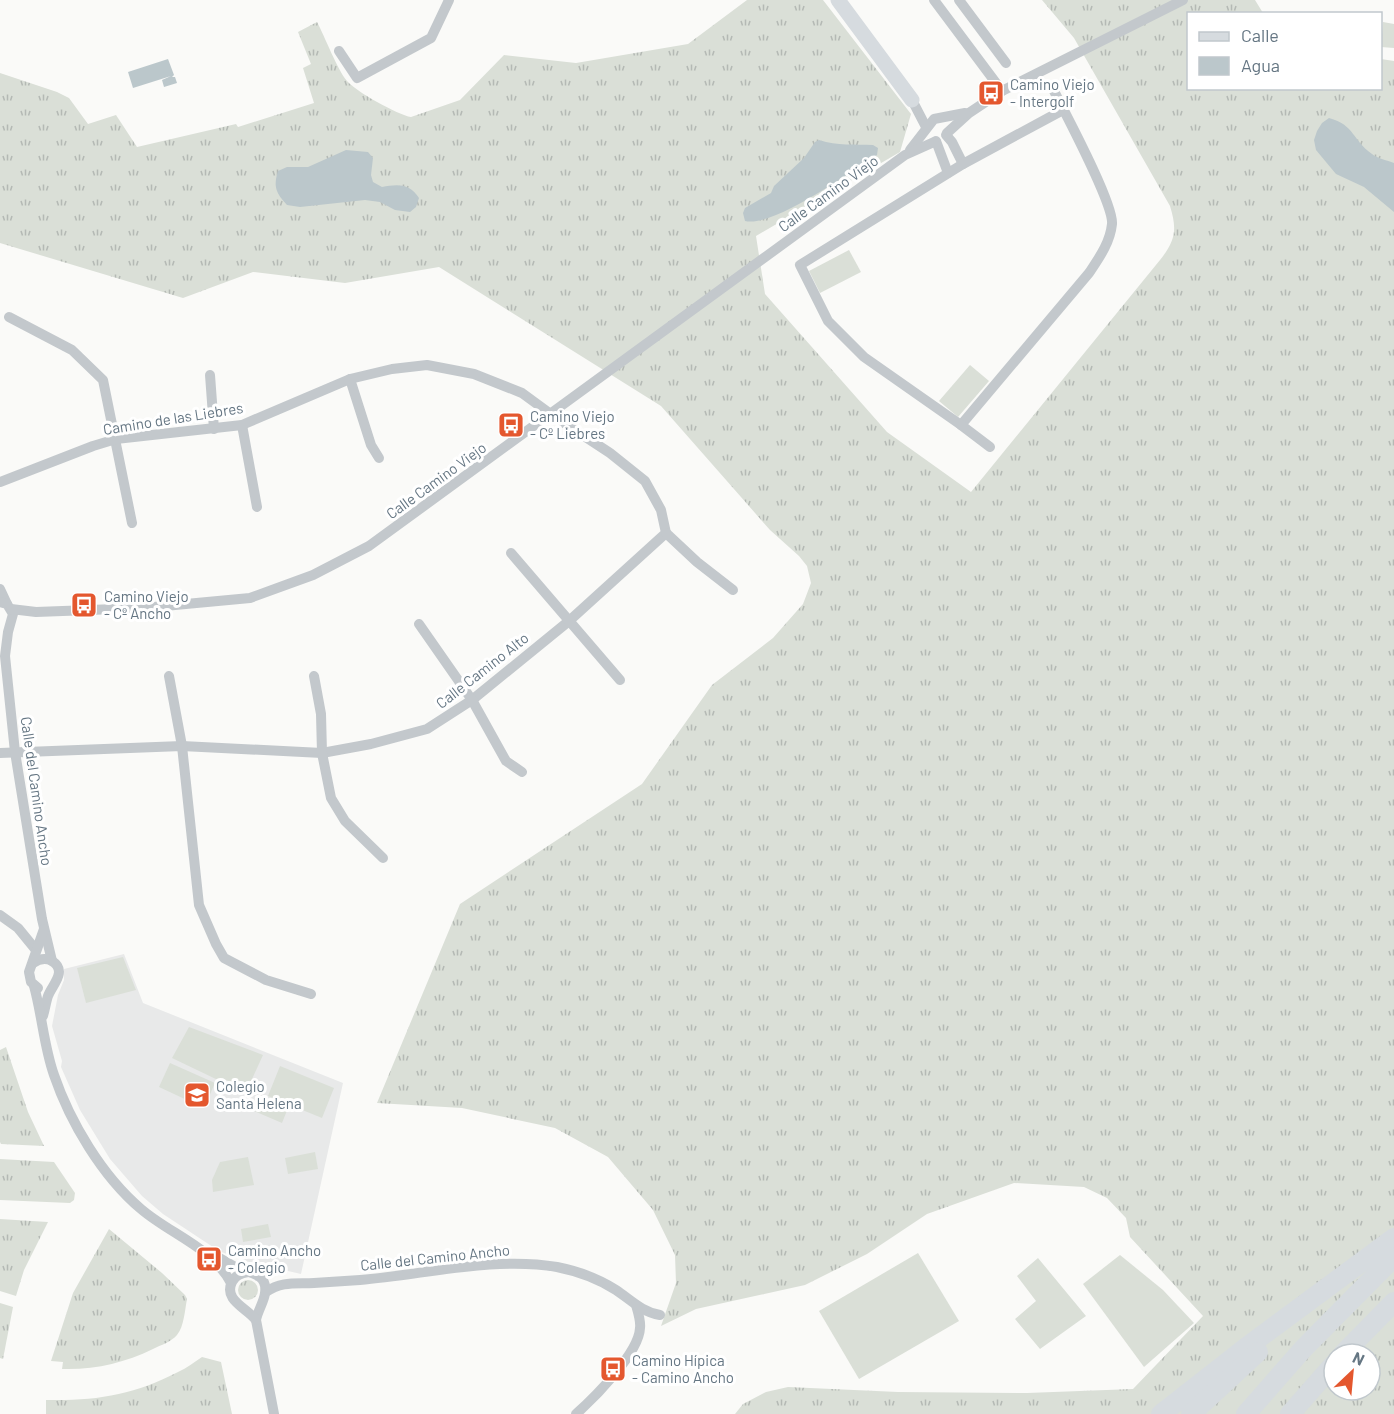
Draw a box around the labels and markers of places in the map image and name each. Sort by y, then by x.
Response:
place label: Camino Viejo - Intergolf [1010,75,1095,110]
bus stop icon: Camino Viejo - Intergolf [976,78,1006,108]
place label: Camino Viejo - Cº Liebres [530,407,615,442]
bus stop icon: Camino Viejo - Cº Liebres [496,410,526,440]
place label: Camino Viejo - Cº Ancho [104,587,189,622]
bus stop icon: Camino Viejo - Cº Ancho [69,590,99,620]
place label: Colegio Santa Helena [216,1077,302,1112]
school or university icon: Colegio Santa Helena [182,1080,212,1110]
place label: Camino Ancho - Colegio [228,1241,321,1276]
bus stop icon: Camino Ancho - Colegio [194,1244,224,1274]
place label: Camino Hípica - Camino Ancho [632,1351,734,1386]
bus stop icon: Camino Hípica - Camino Ancho [598,1354,628,1384]

